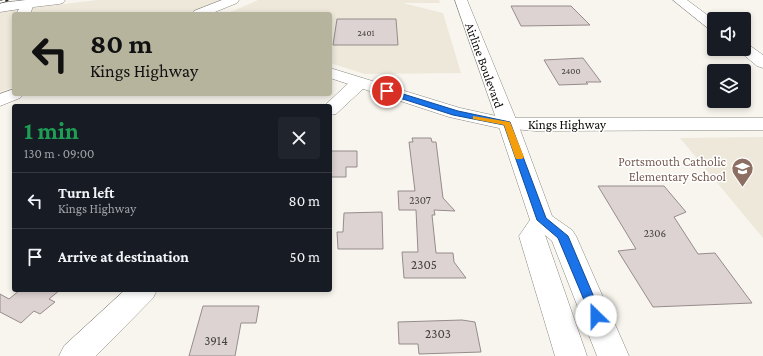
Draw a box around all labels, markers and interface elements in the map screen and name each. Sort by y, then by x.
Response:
map controls [707,12,751,108]
button: sound [707,12,751,56]
street label: Airline Boulevard [462,20,507,110]
icon: left [24,28,76,80]
text: 80 m [90,28,152,59]
house number: 2401 [358,28,374,38]
text: Kings Highway [90,61,198,81]
button: layers [707,64,751,108]
house number: 2400 [561,66,581,76]
pin [370,74,404,108]
icon: arrive [376,80,398,102]
text: 1 min [24,117,79,144]
button: close [278,117,320,159]
street label: Kings Highway [528,117,607,132]
text: 130 m · 09:00 [24,146,94,161]
place label: Portsmouth Catholic Elementary School [618,154,727,184]
school or university icon: Portsmouth Catholic Elementary School [729,155,755,188]
text: Turn left [58,185,114,201]
icon: left [24,190,46,212]
text: 80 m [289,193,320,209]
house number: 2307 [409,194,431,206]
text: Kings Highway [58,201,136,216]
house number: 2306 [644,227,666,239]
icon: arrive [24,246,46,268]
text: Arrive at destination [58,249,189,265]
text: 50 m [290,249,320,265]
house number: 2305 [411,257,437,272]
position arrow [575,295,617,337]
house number: 2303 [425,326,451,341]
house number: 3914 [204,333,228,348]

